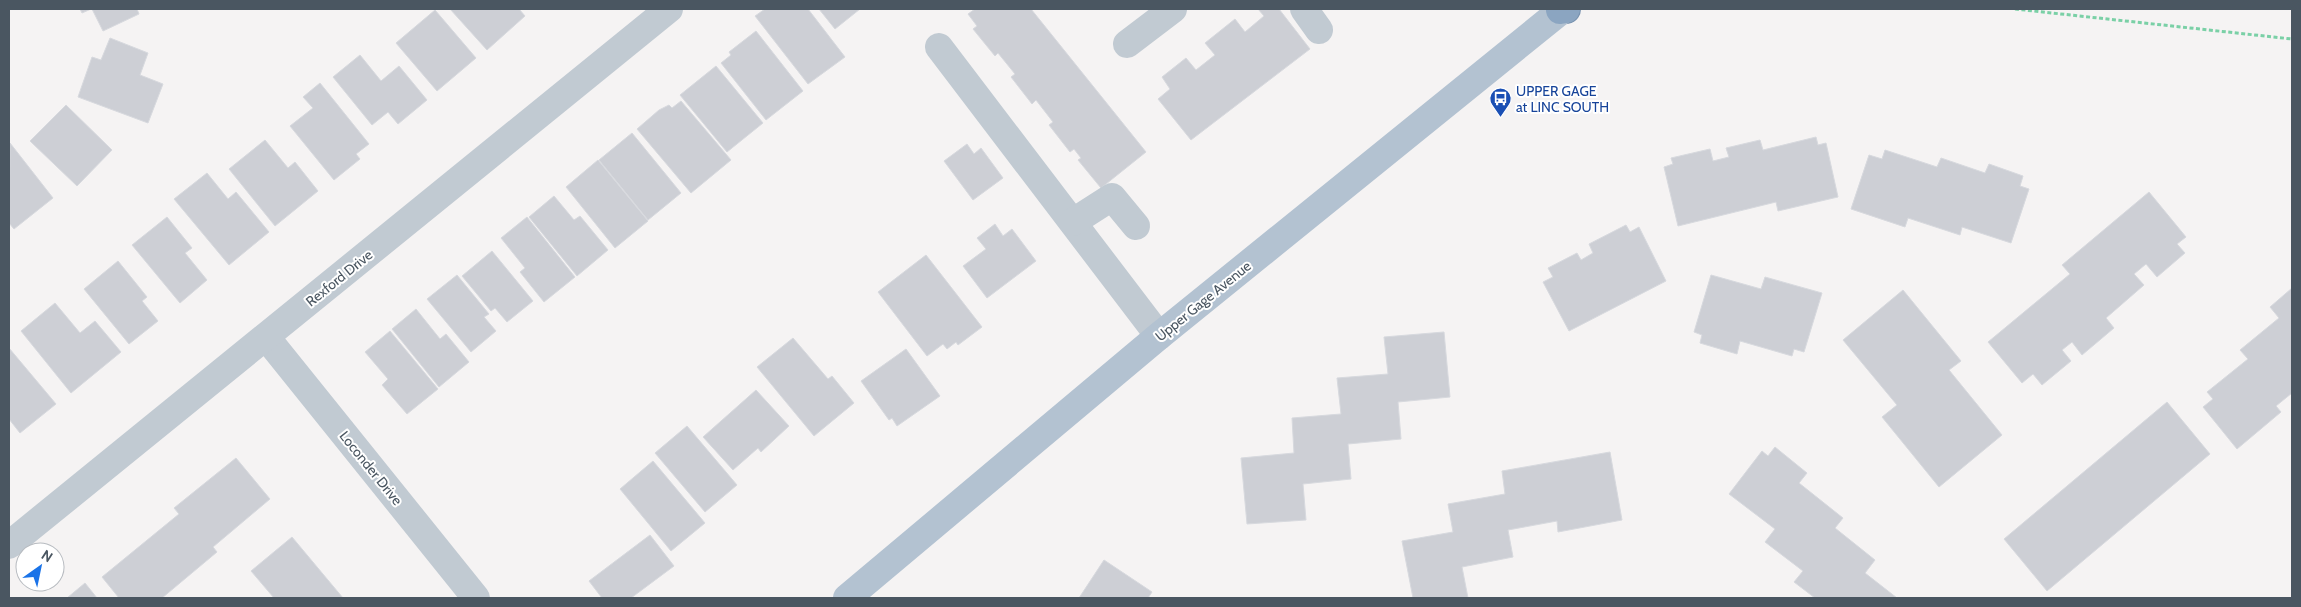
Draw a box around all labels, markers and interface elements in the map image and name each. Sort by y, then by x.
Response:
place label: UPPER GAGE at LINC SOUTH [1516,82,1609,116]
bus stop icon: UPPER GAGE at LINC SOUTH [1488,87,1512,118]
street label: Rexford Drive [302,246,376,310]
street label: Upper Gage Avenue [1151,257,1255,345]
street label: Loconder Drive [336,427,406,509]
north arrow [15,542,65,592]
text: N [38,546,56,566]

